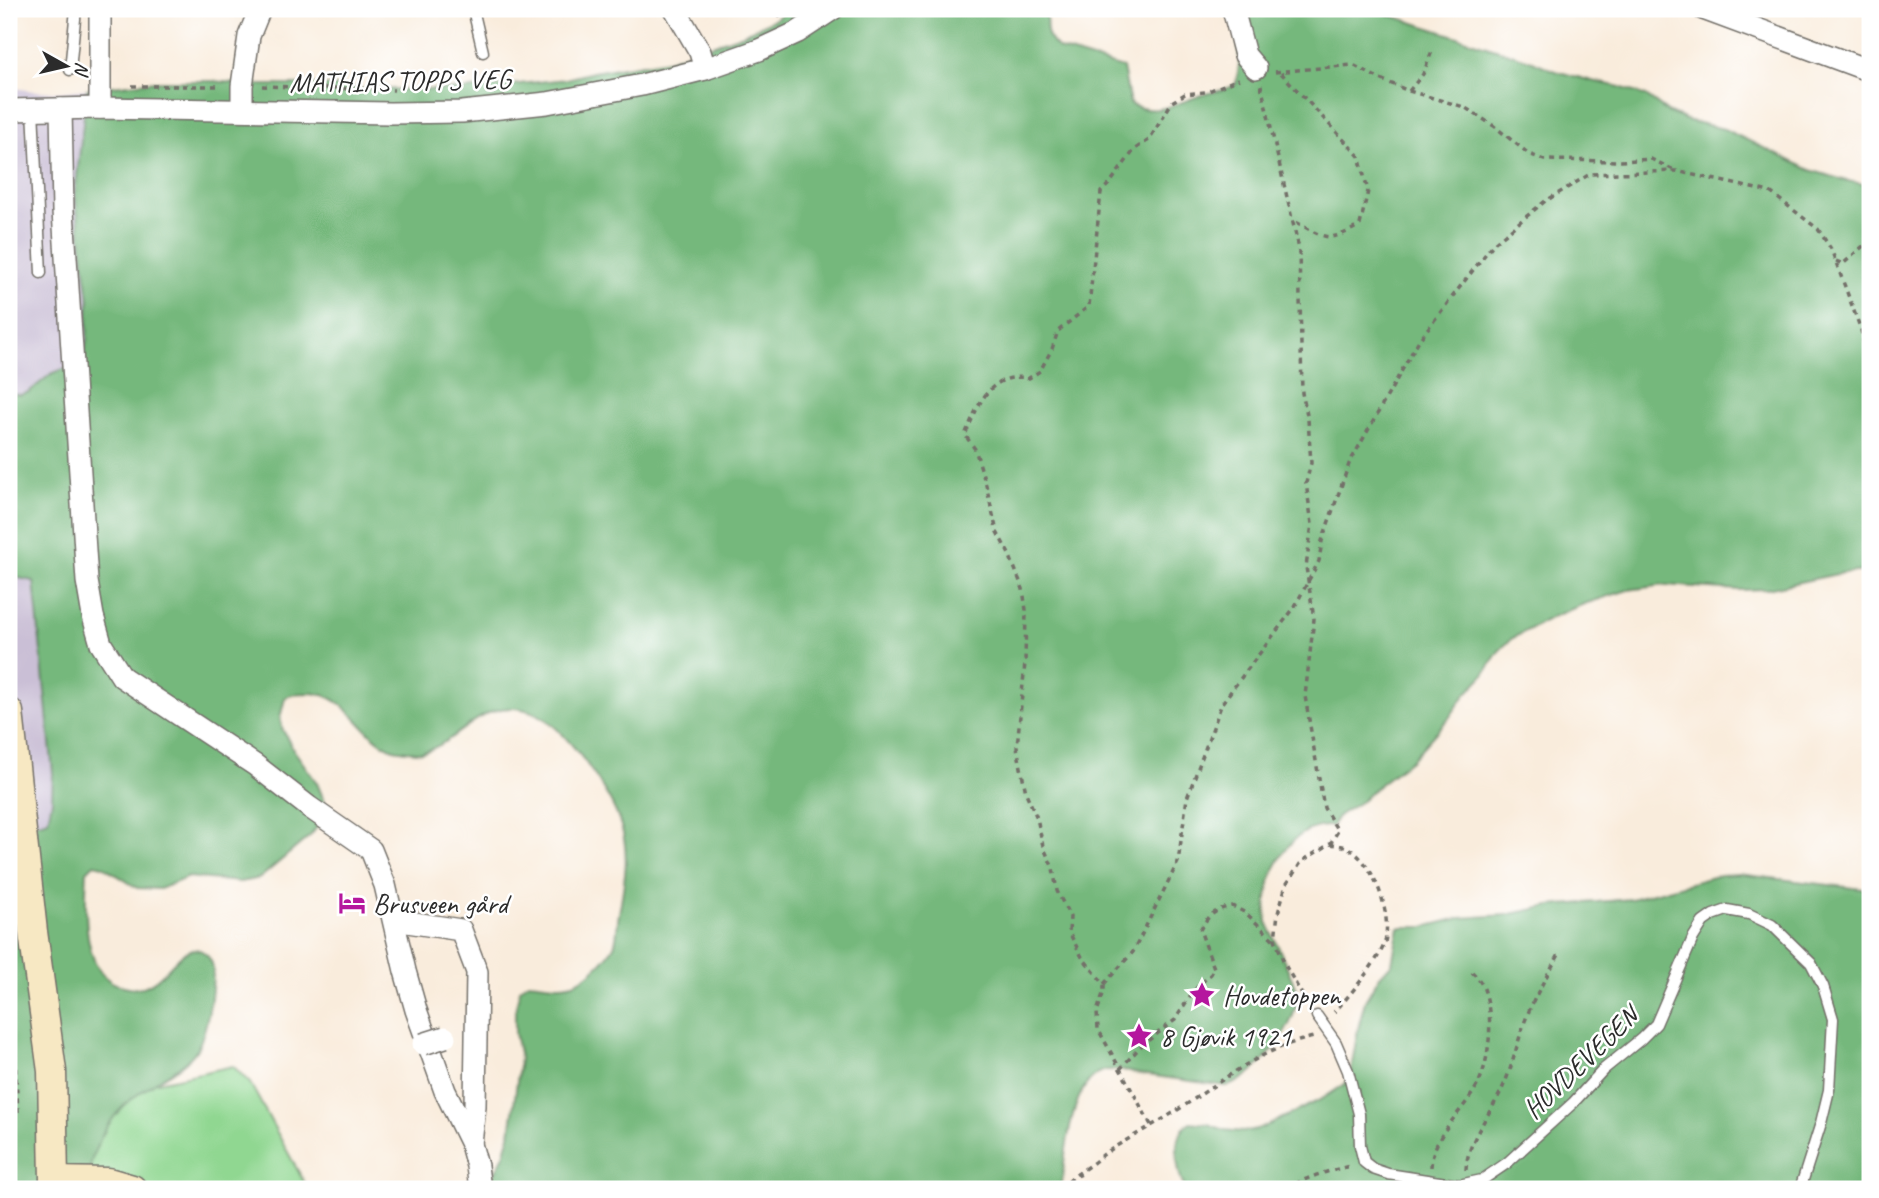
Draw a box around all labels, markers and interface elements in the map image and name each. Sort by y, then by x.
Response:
north arrow [32,32,102,102]
text: N [69,61,95,79]
street label: MATHIAS TOPPS VEG [289,61,514,100]
place label: Brusveen gård [373,886,512,921]
hotel icon: Brusveen gård [337,888,367,918]
place label: Hovdetoppen [1223,978,1342,1013]
place icon: Hovdetoppen [1187,980,1217,1010]
street label: HOVDEVEGEN [1515,996,1648,1126]
place label: 8 Gjøvik 1921 [1160,1019,1292,1054]
place icon: 8 Gjøvik 1921 [1124,1021,1154,1051]

